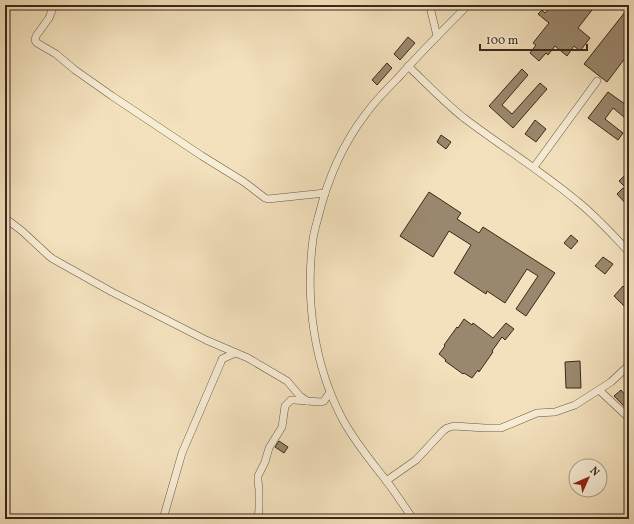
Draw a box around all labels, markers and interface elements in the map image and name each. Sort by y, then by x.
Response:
scale bar [480,26,587,52]
text: 100 m [486,33,519,49]
north arrow [568,458,608,498]
text: N [586,464,602,480]

